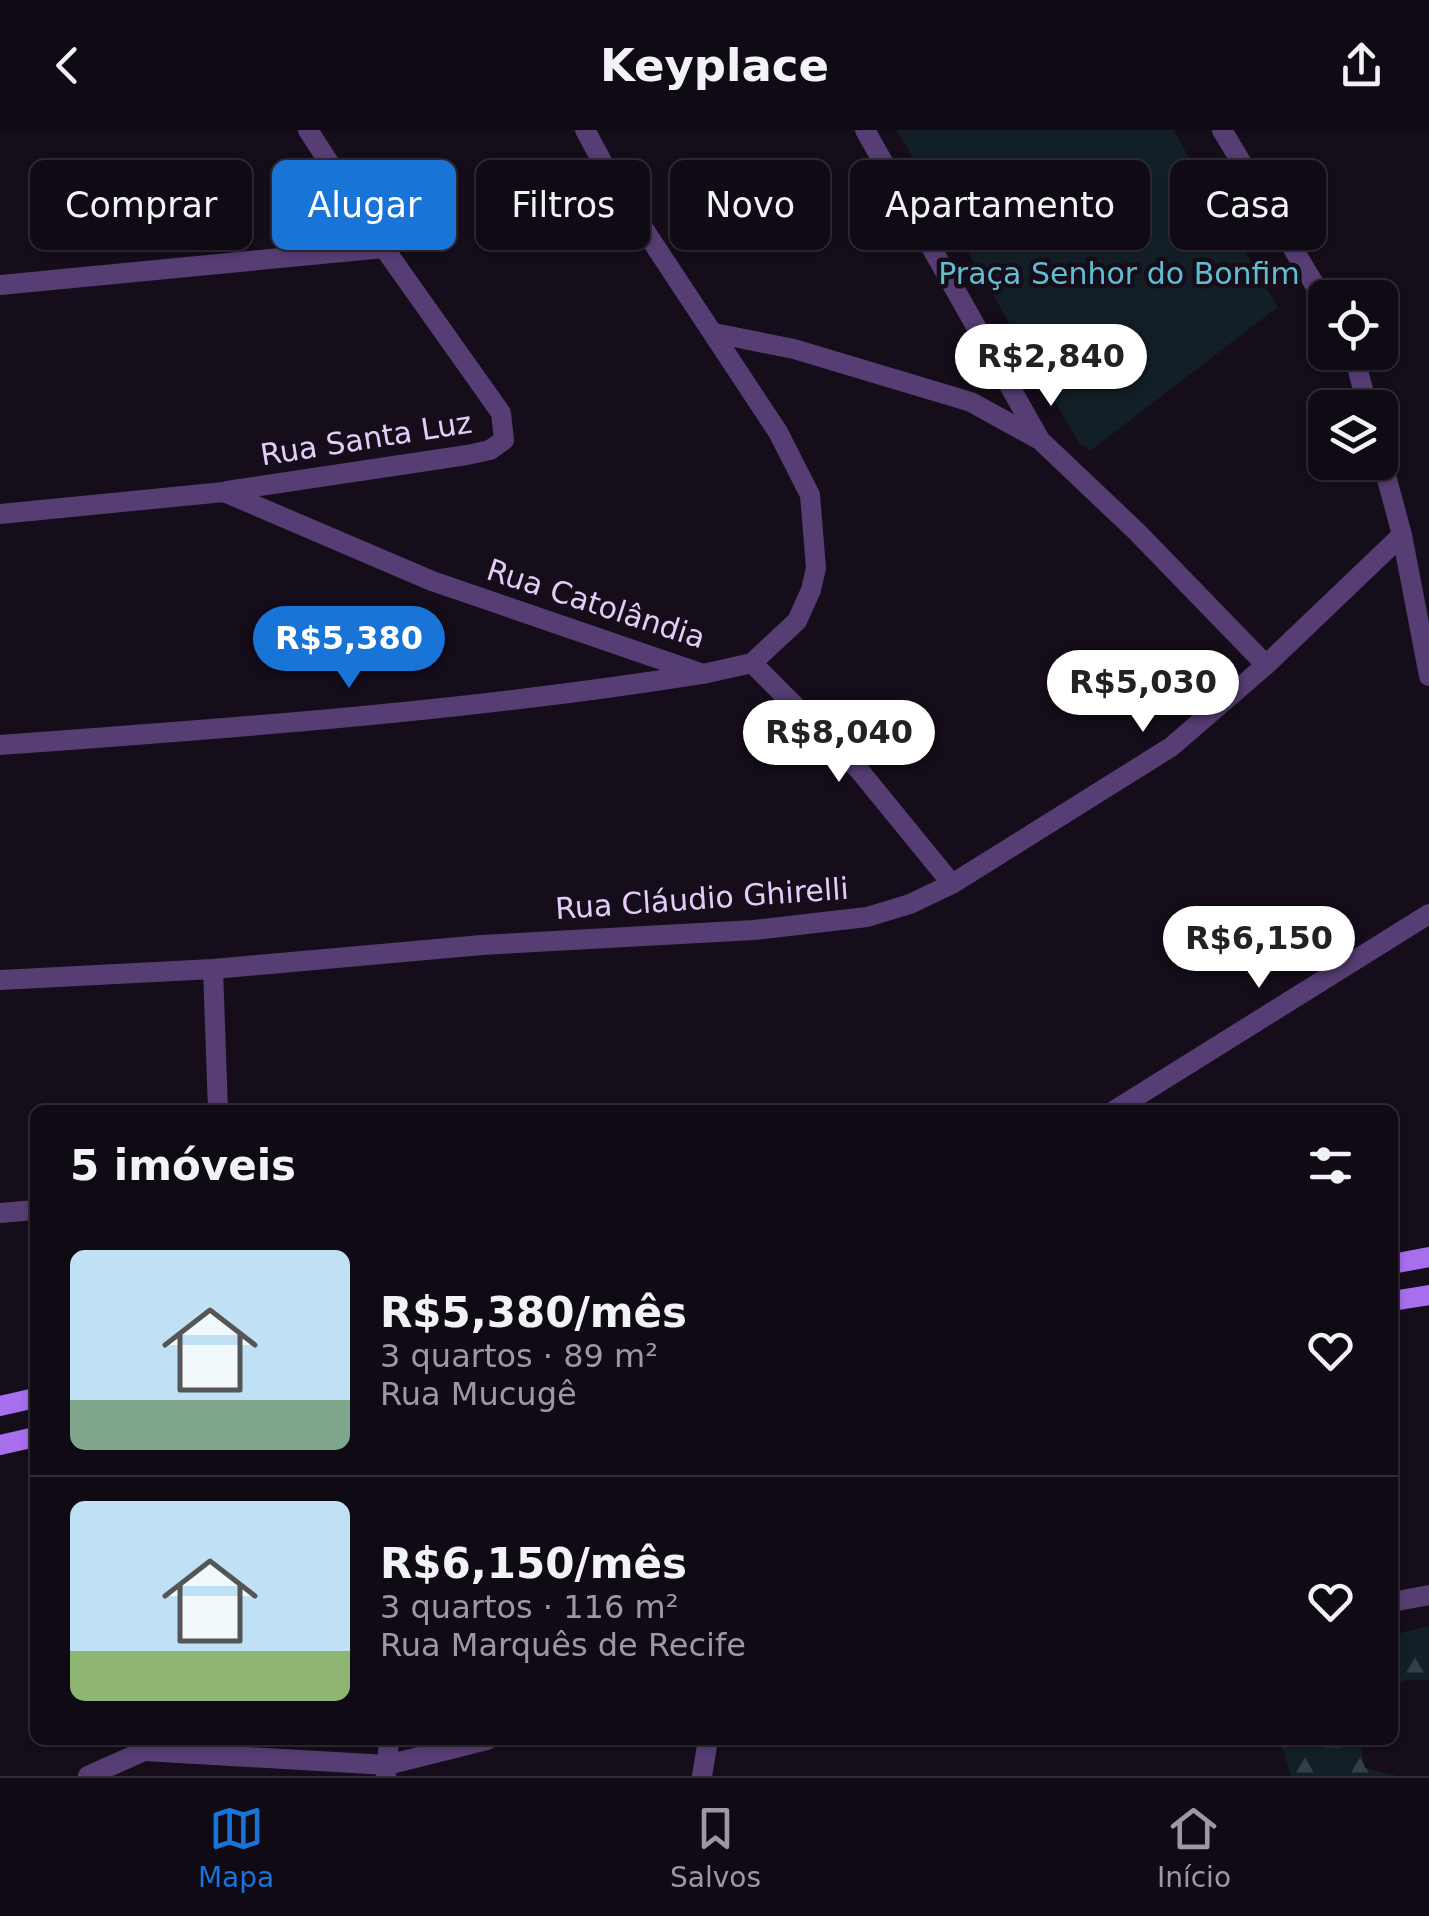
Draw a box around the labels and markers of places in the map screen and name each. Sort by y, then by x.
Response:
pin: R$2,840 [959,324,1143,409]
pin: R$5,380 [257,606,441,691]
pin: R$5,030 [1051,650,1235,735]
pin: R$8,040 [747,700,931,785]
pin: R$6,150 [1167,906,1351,991]

